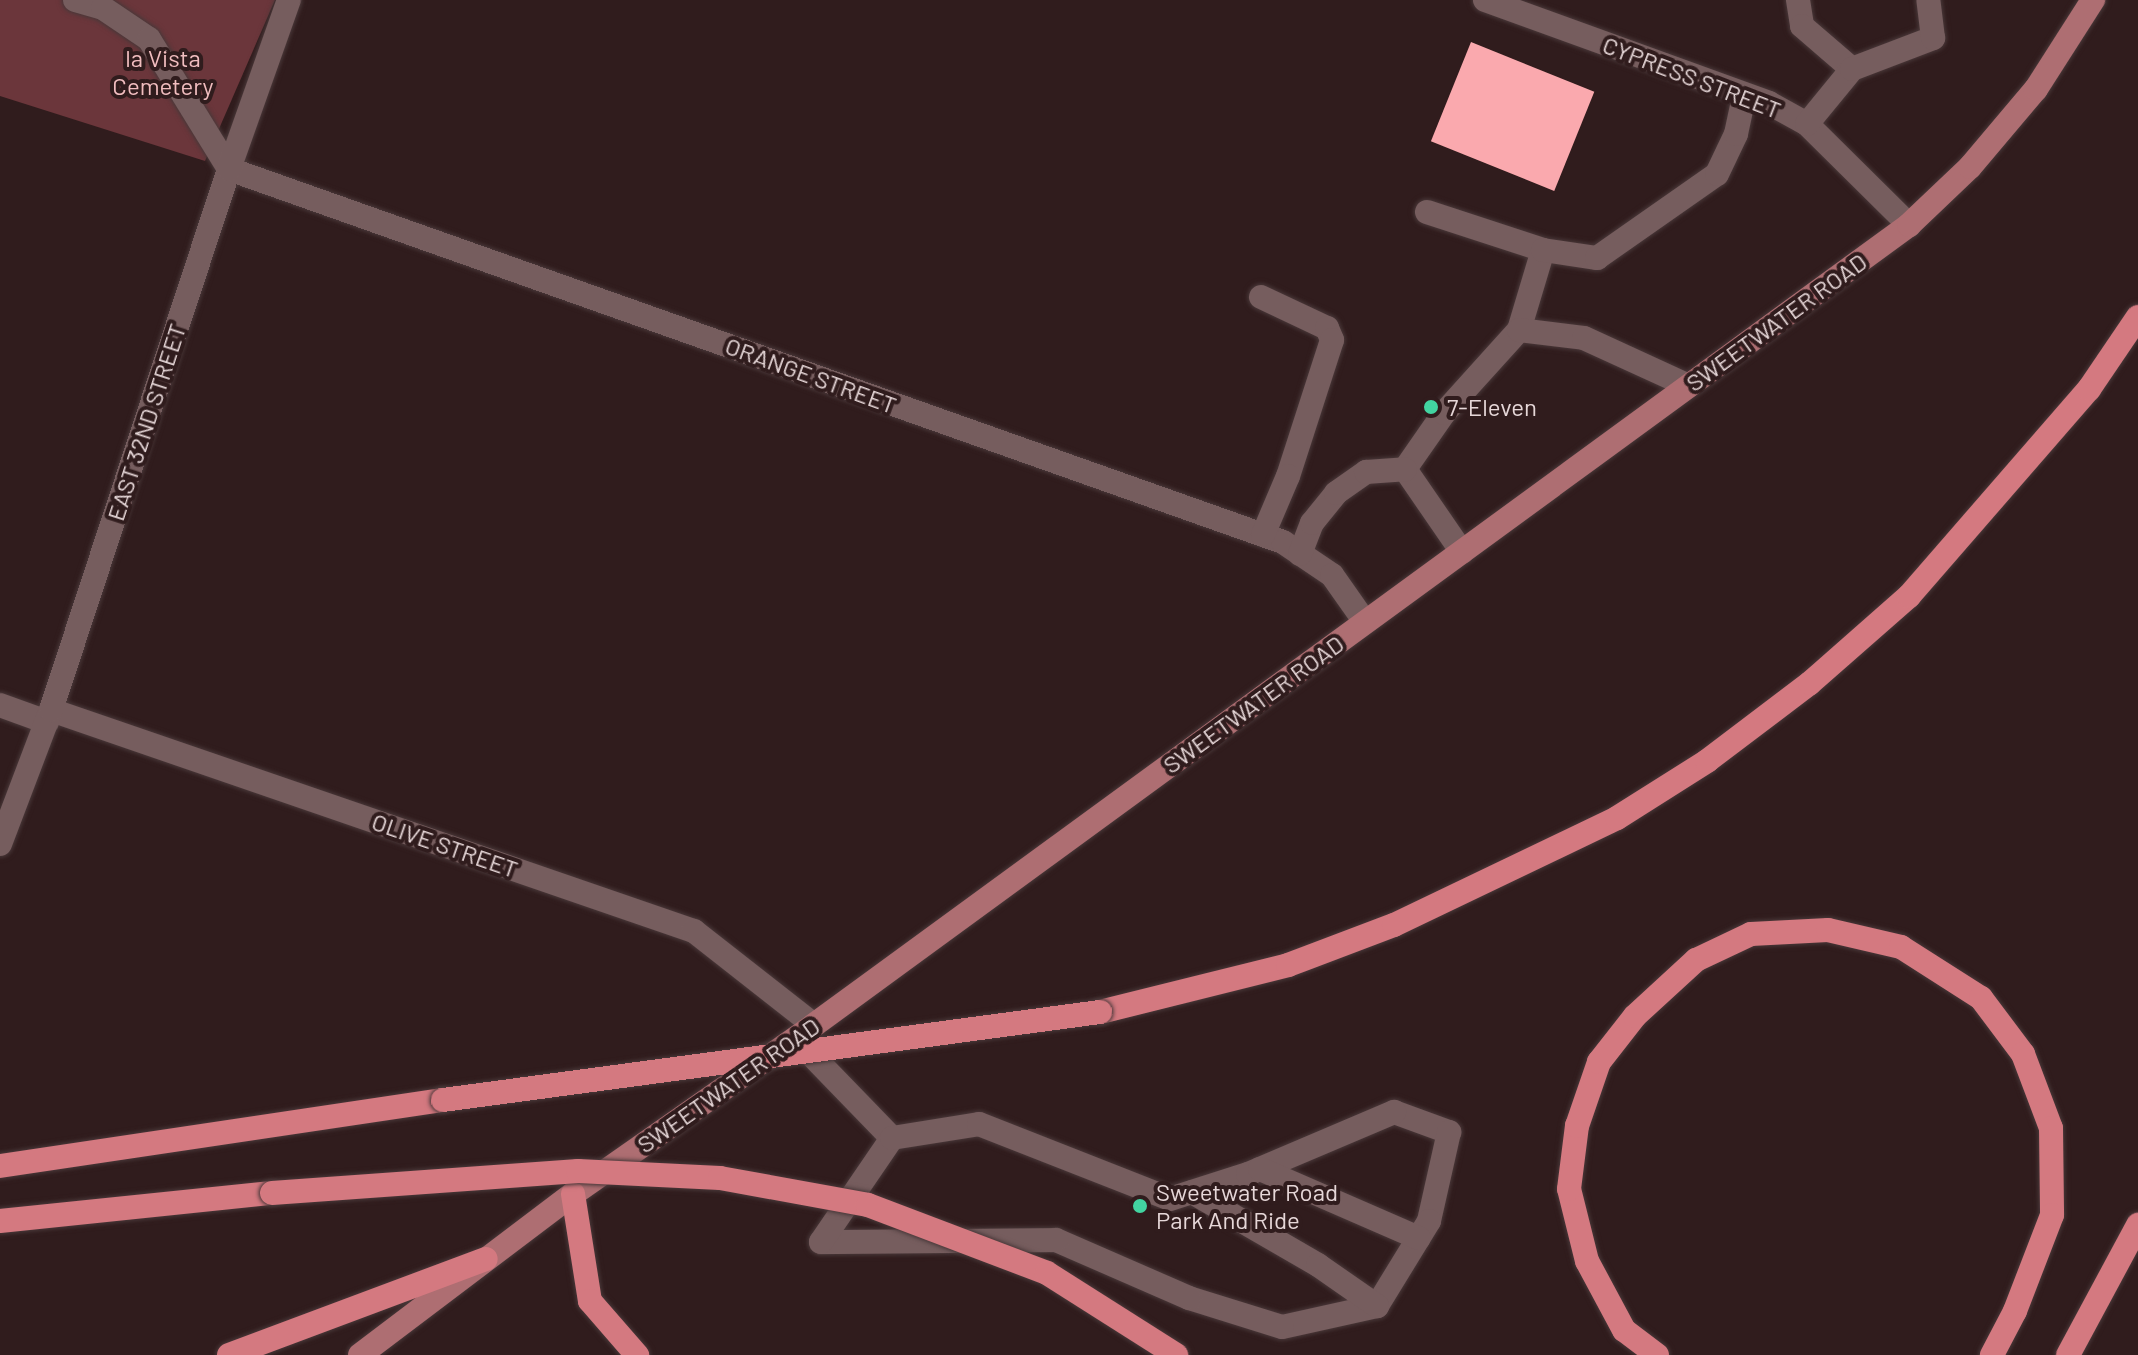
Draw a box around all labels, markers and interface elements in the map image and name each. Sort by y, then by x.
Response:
street label: CYPRESS STREET [1599,30,1785,124]
park label: la Vista Cemetery [112,44,214,100]
street label: SWEETWATER ROAD [1680,247,1872,397]
street label: EAST 32ND STREET [101,320,191,524]
street label: ORANGE STREET [722,331,900,419]
place label: 7-Eleven [1447,393,1537,421]
marker: 7-Eleven [1422,398,1440,416]
street label: SWEETWATER ROAD [1157,629,1349,779]
street label: OLIVE STREET [368,807,522,883]
street label: SWEETWATER ROAD [631,1011,825,1159]
place label: Sweetwater Road Park And Ride [1156,1178,1338,1234]
marker: Sweetwater Road Park And Ride [1131,1197,1149,1215]

